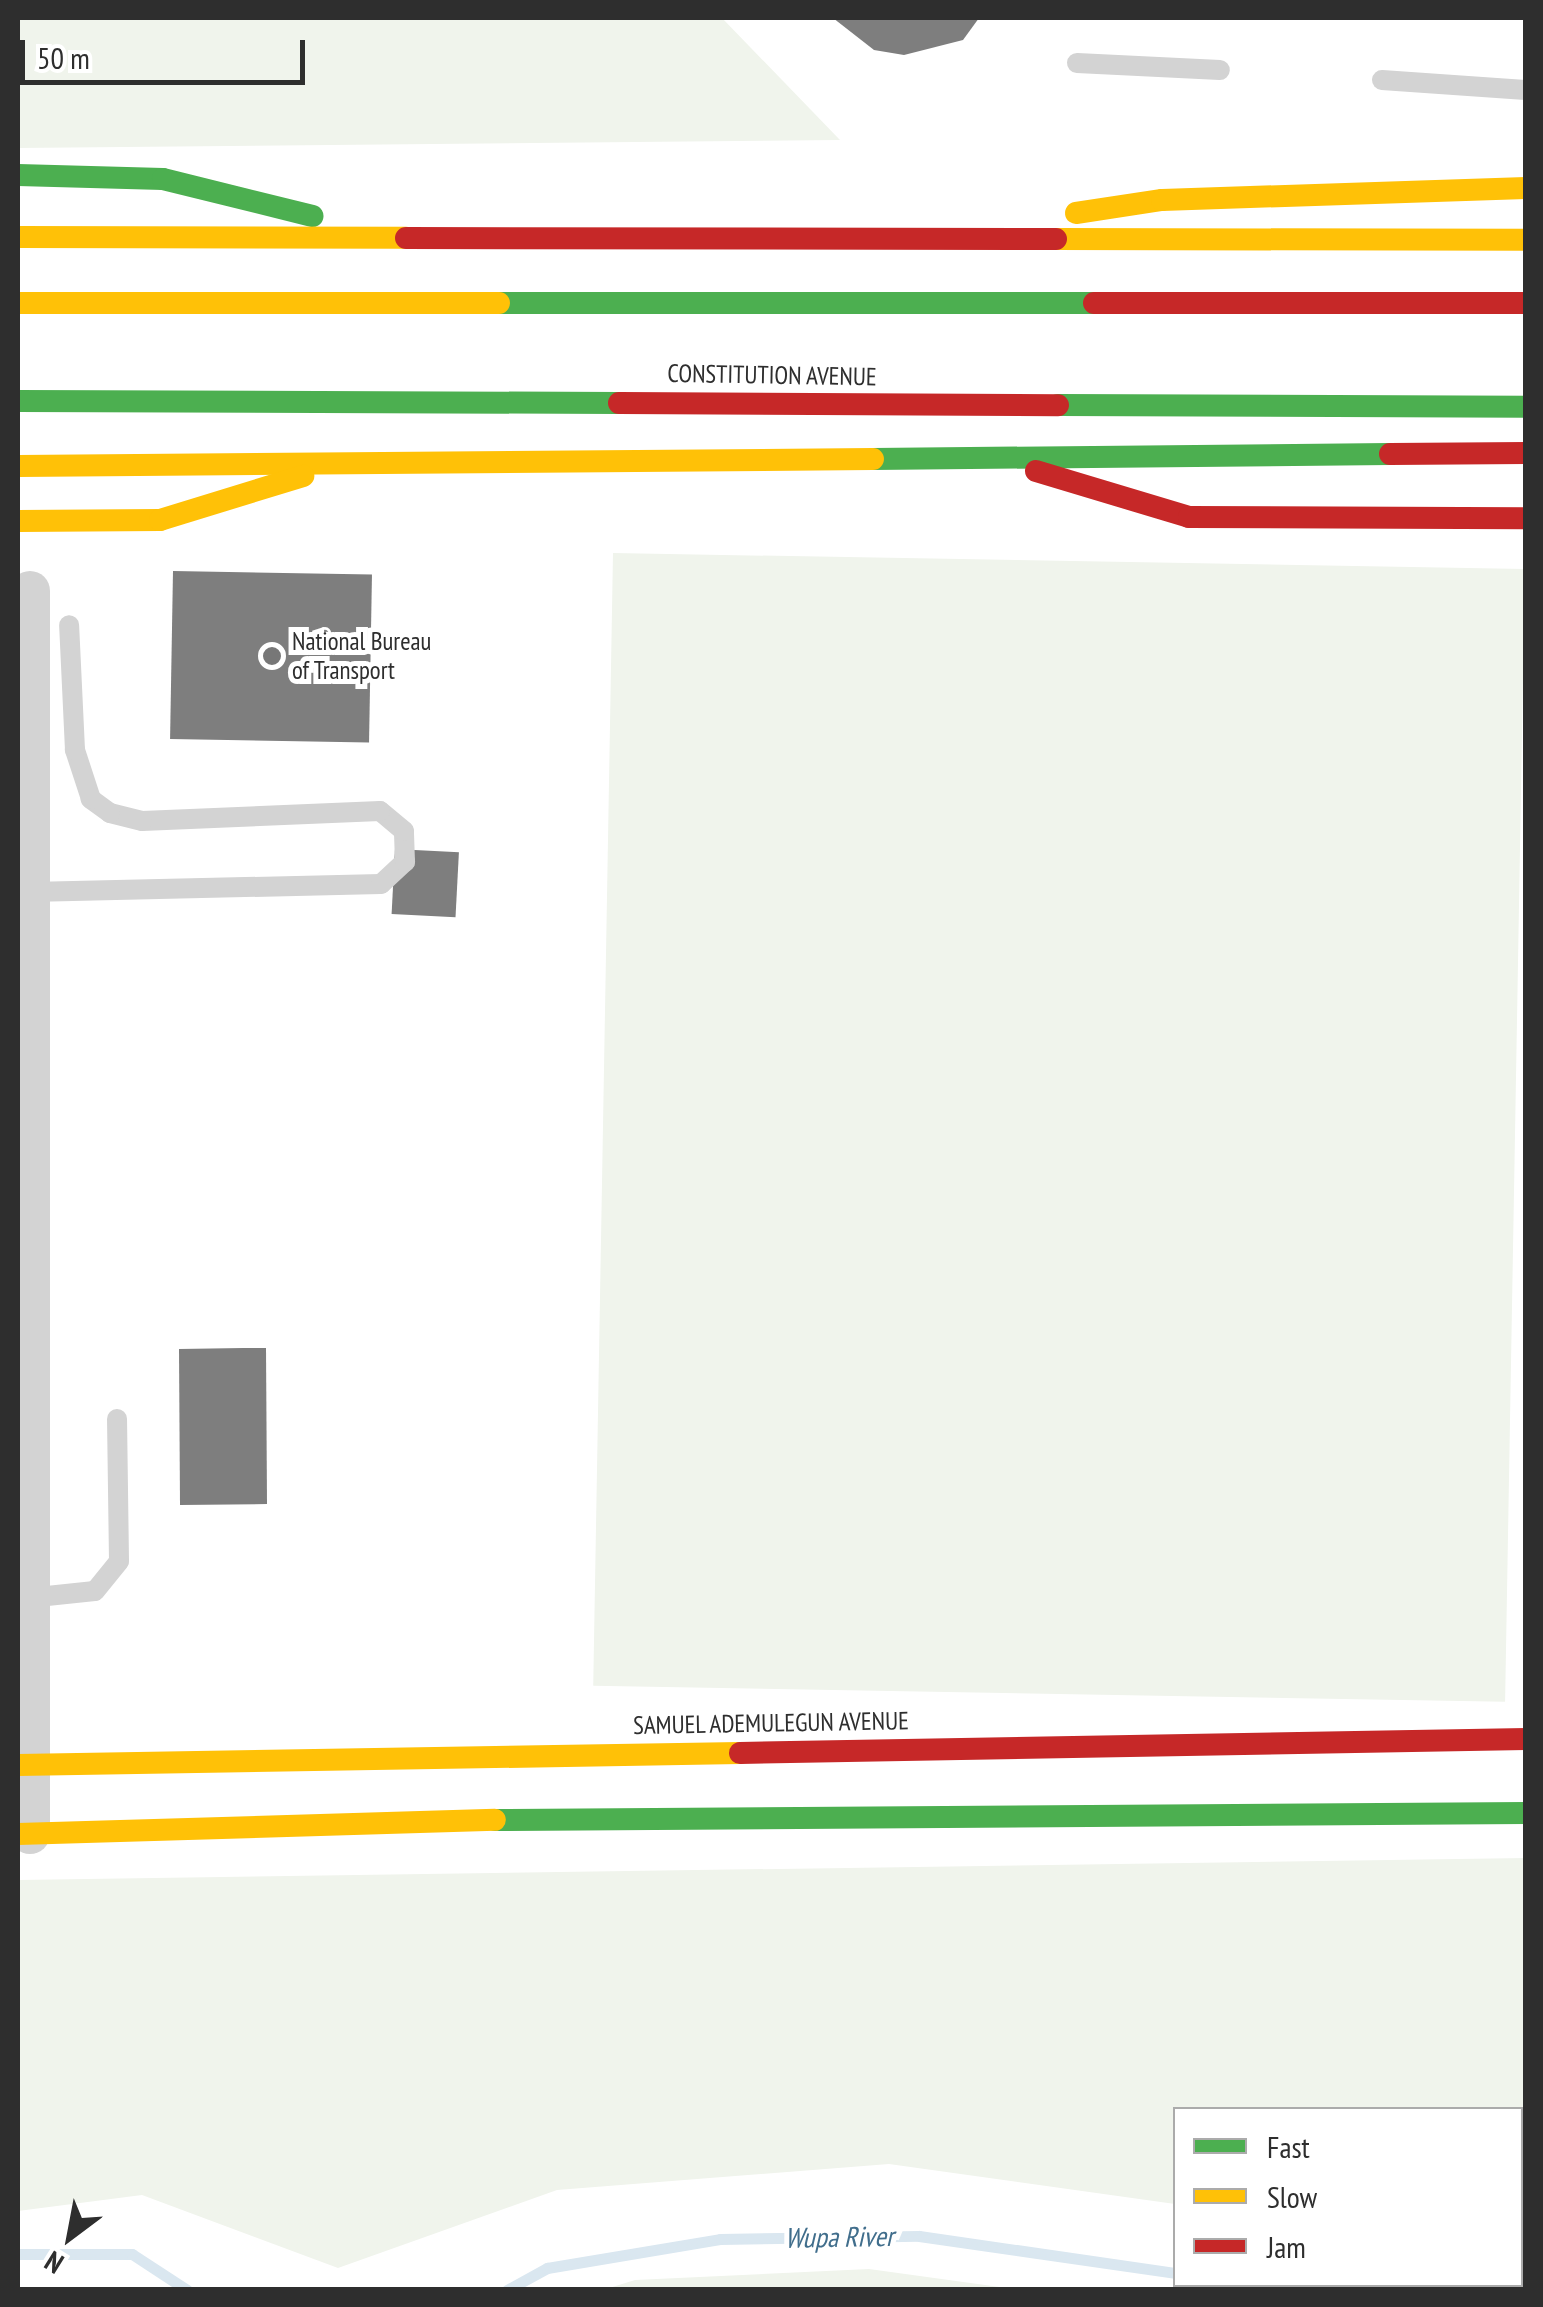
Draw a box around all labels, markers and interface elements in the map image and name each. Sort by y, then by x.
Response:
scale bar [25,20,310,82]
text: 50 m [37,38,90,77]
street label: CONSTITUTION AVENUE [667,358,877,392]
place label: National Bureau of Transport [292,627,431,686]
marker: National Bureau of Transport [261,645,283,667]
street label: SAMUEL ADEMULEGUN AVENUE [632,1706,910,1740]
legend [1173,2107,1523,2287]
text: Fast [1267,2127,1310,2166]
text: Slow [1267,2177,1317,2216]
north arrow [20,2187,120,2287]
water label: Wupa River [784,2219,894,2255]
text: Jam [1267,2227,1306,2266]
text: N [38,2243,70,2283]

